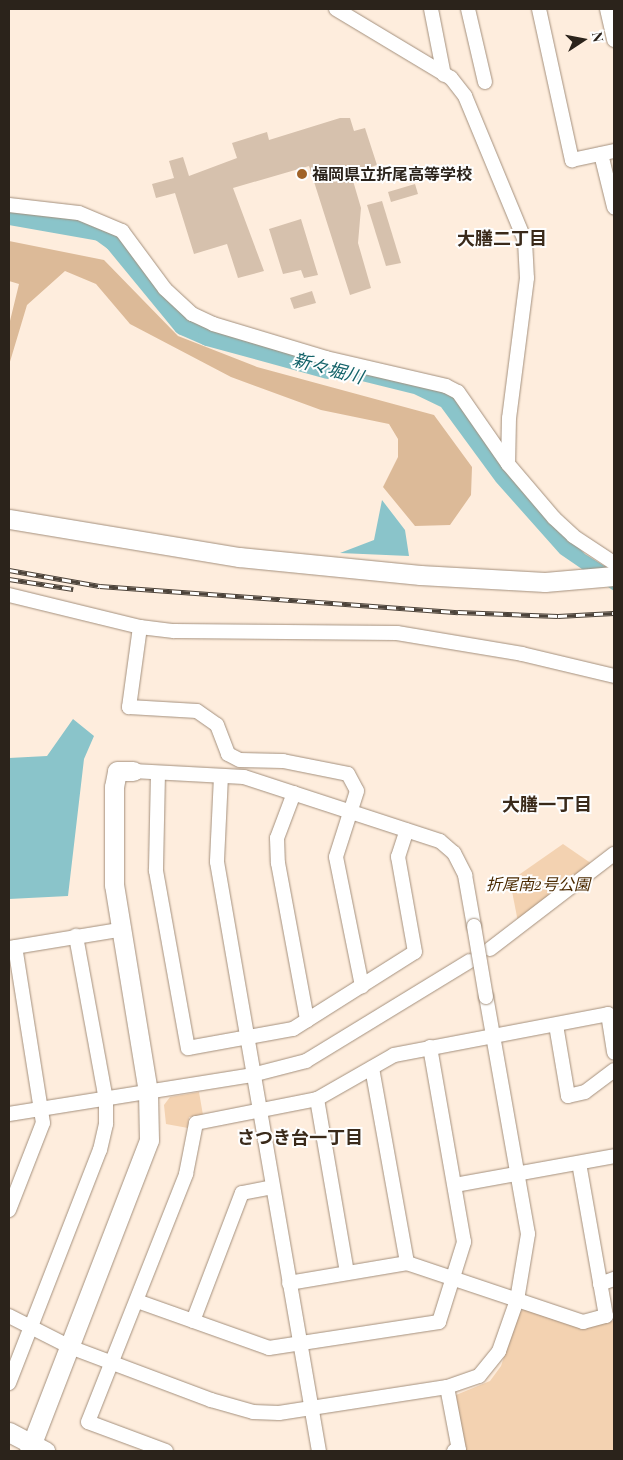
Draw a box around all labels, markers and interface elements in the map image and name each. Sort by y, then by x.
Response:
north arrow [558,15,608,65]
text: N [588,30,609,44]
place label: 福岡県立折尾高等学校 [312,164,472,184]
marker: 福岡県立折尾高等学校 [296,168,308,180]
district label: 大膳二丁目 [457,227,547,249]
water label: 新々堀川 [290,348,366,388]
district label: 大膳一丁目 [502,793,592,815]
park label: 折尾南2号公園 [486,874,590,894]
district label: さつき台一丁目 [237,1126,363,1148]

